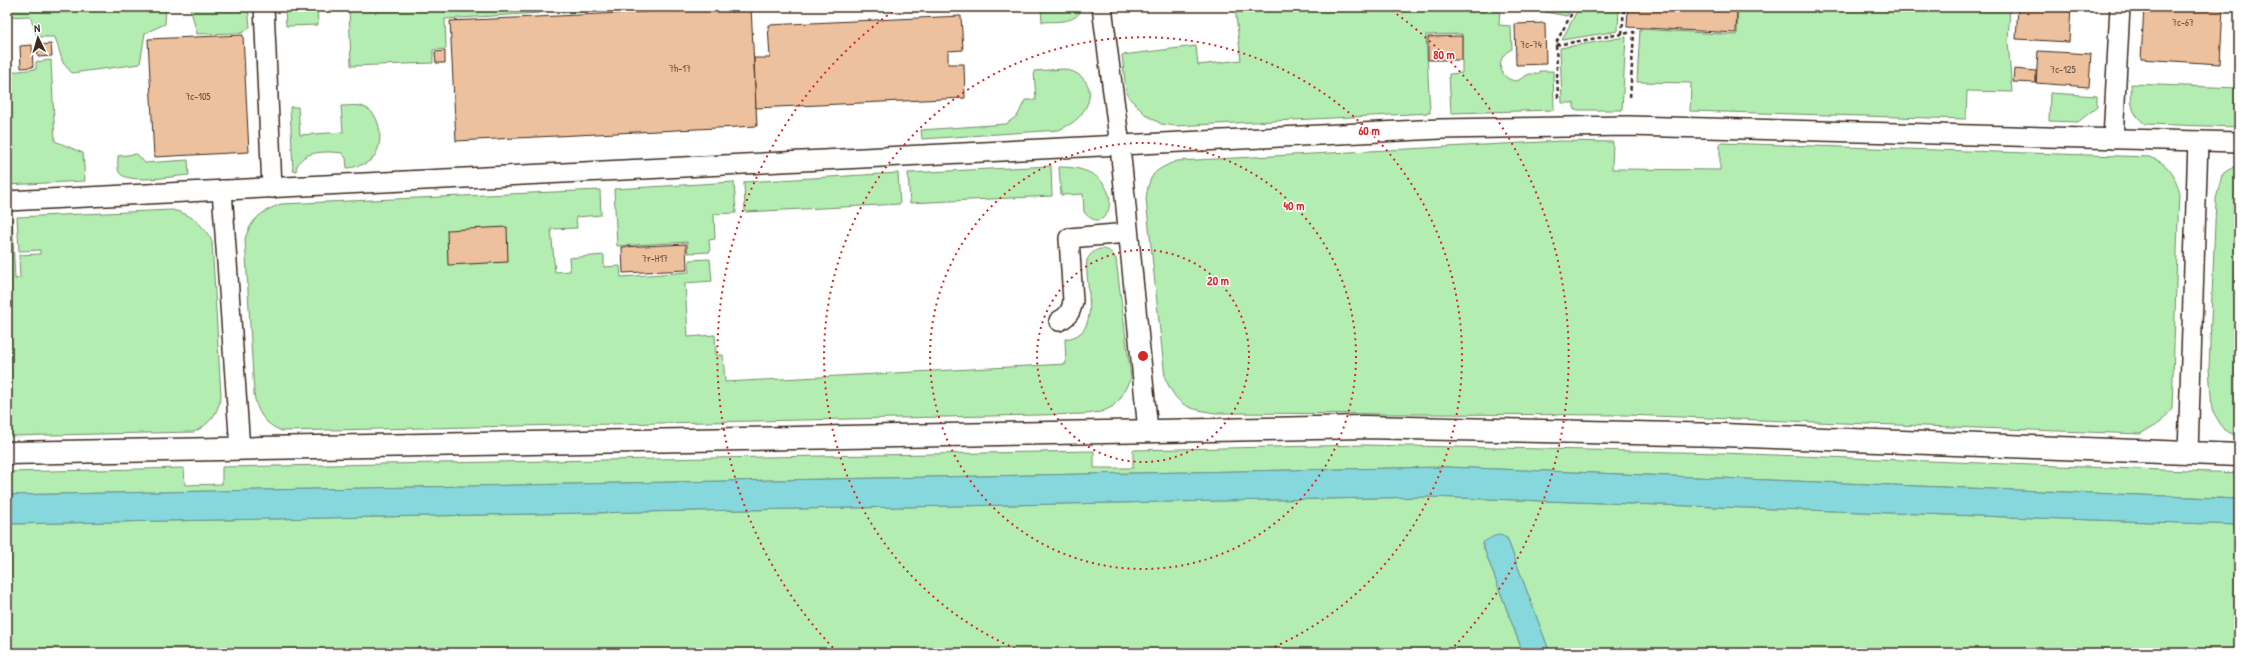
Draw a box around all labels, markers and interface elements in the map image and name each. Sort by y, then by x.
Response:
house number: 7c-67 [2172,16,2194,29]
north arrow [18,18,58,58]
text: N [34,21,41,35]
house number: 7c-74 [1520,38,1542,51]
text: 80 m [1433,46,1455,63]
house number: 7h-17 [669,62,691,75]
house number: 7c-125 [2050,63,2076,76]
house number: 7c-105 [185,90,211,103]
text: 60 m [1358,122,1380,139]
text: 40 m [1284,197,1304,214]
house number: 7r-H17 [642,252,668,265]
text: 20 m [1207,272,1229,289]
centre of rings [1136,349,1150,363]

